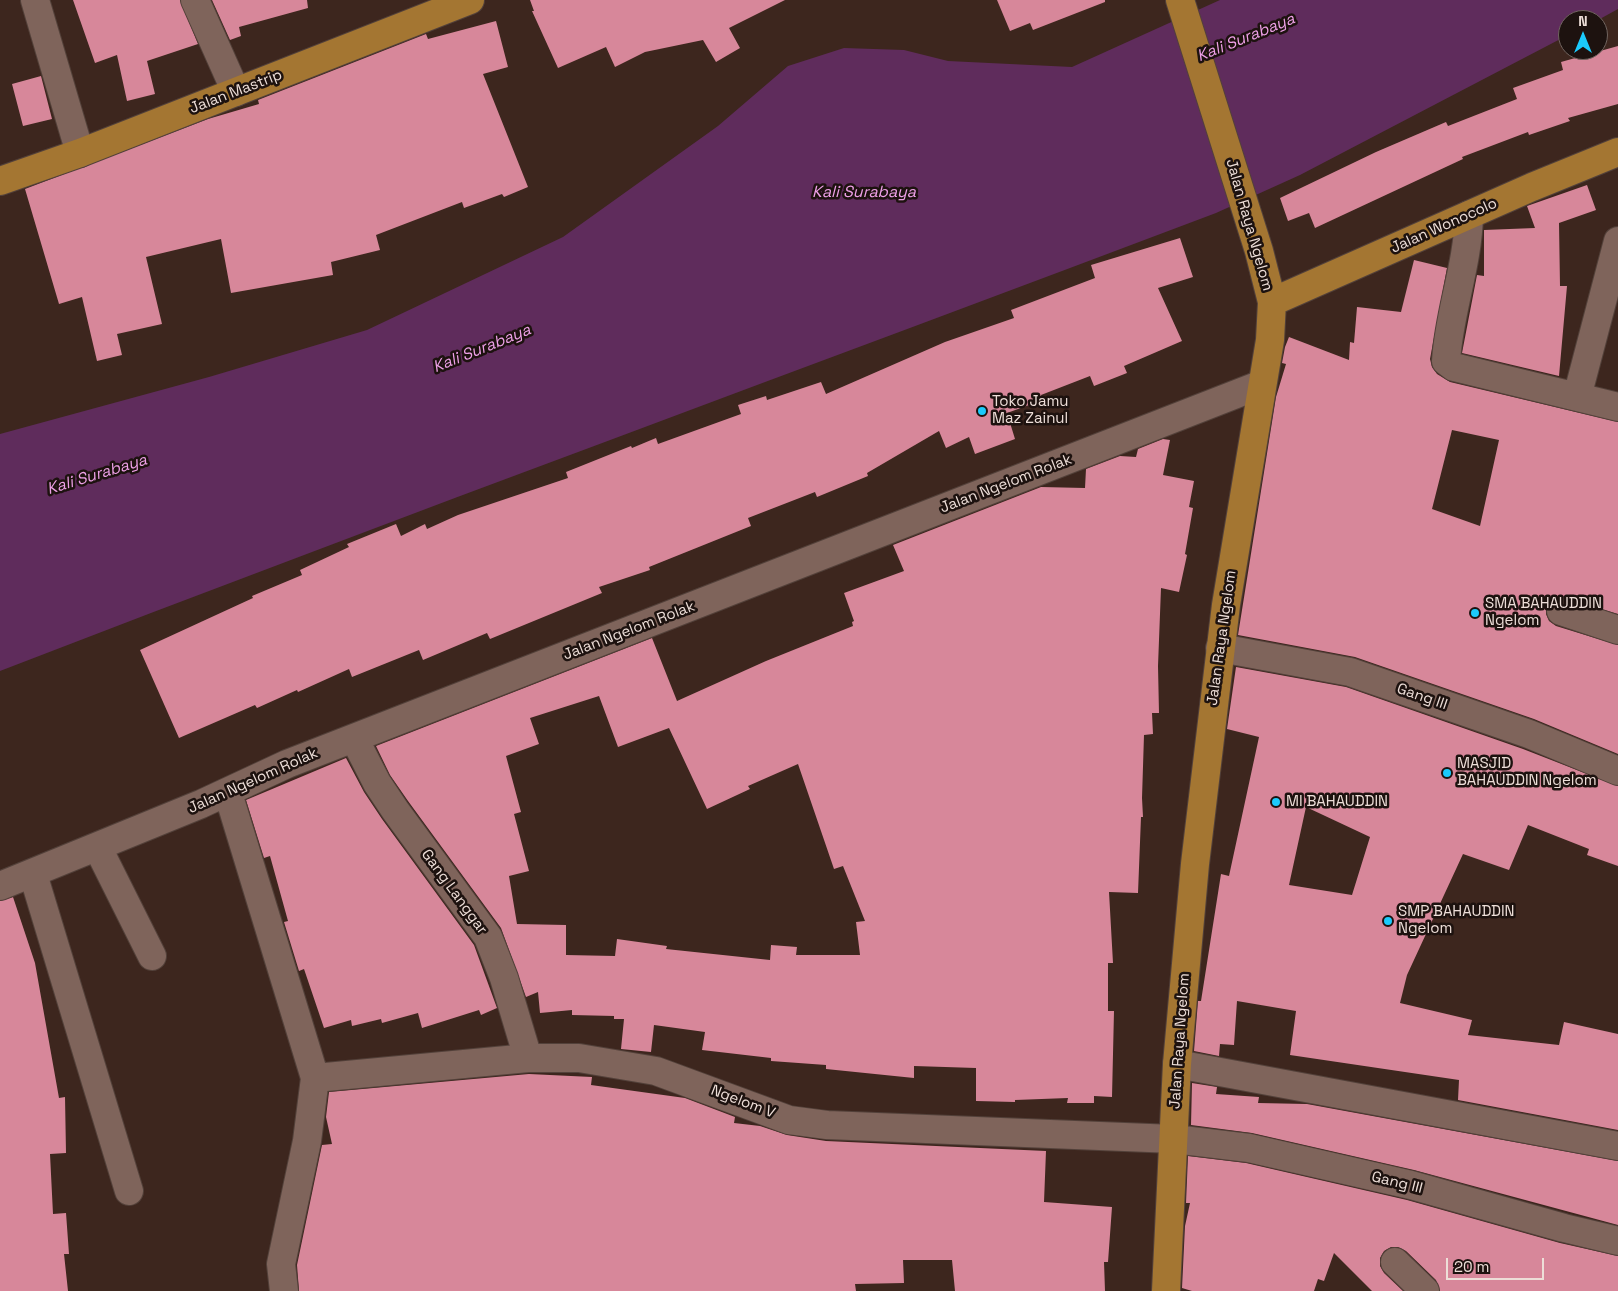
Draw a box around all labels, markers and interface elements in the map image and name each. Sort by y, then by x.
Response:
water label: Kali Surabaya [1194,10,1298,66]
north arrow [1558,10,1608,60]
text: N [1578,12,1588,30]
street label: Jalan Mastrip [187,66,285,118]
street label: Jalan Raya Ngelom [1222,157,1276,293]
water label: Kali Surabaya [812,183,916,203]
street label: Jalan Wonocolo [1388,195,1500,257]
water label: Kali Surabaya [430,321,534,377]
place label: Toko Jamu Maz Zainul [992,393,1068,428]
marker: Toko Jamu Maz Zainul [976,405,988,417]
water label: Kali Surabaya [45,451,149,499]
street label: Jalan Ngelom Rolak [938,451,1074,517]
street label: Jalan Raya Ngelom [1204,569,1240,707]
place label: SMA BAHAUDDIN Ngelom [1485,595,1602,630]
street label: Jalan Ngelom Rolak [561,598,697,664]
marker: SMA BAHAUDDIN Ngelom [1469,607,1481,619]
street label: Gang III [1394,680,1450,714]
street label: Jalan Ngelom Rolak [185,744,321,818]
place label: MASJID BAHAUDDIN Ngelom [1457,755,1597,790]
marker: MASJID BAHAUDDIN Ngelom [1441,767,1453,779]
place label: MI BAHAUDDIN [1286,793,1388,811]
marker: MI BAHAUDDIN [1270,796,1282,808]
street label: Gang Langgar [417,846,491,938]
place label: SMP BAHAUDDIN Ngelom [1398,903,1515,938]
marker: SMP BAHAUDDIN Ngelom [1382,915,1394,927]
street label: Jalan Raya Ngelom [1166,972,1194,1110]
street label: Ngelom V [708,1082,778,1122]
street label: Gang III [1370,1168,1424,1198]
scale bar [1448,1248,1546,1280]
text: 20 m [1454,1257,1489,1276]

